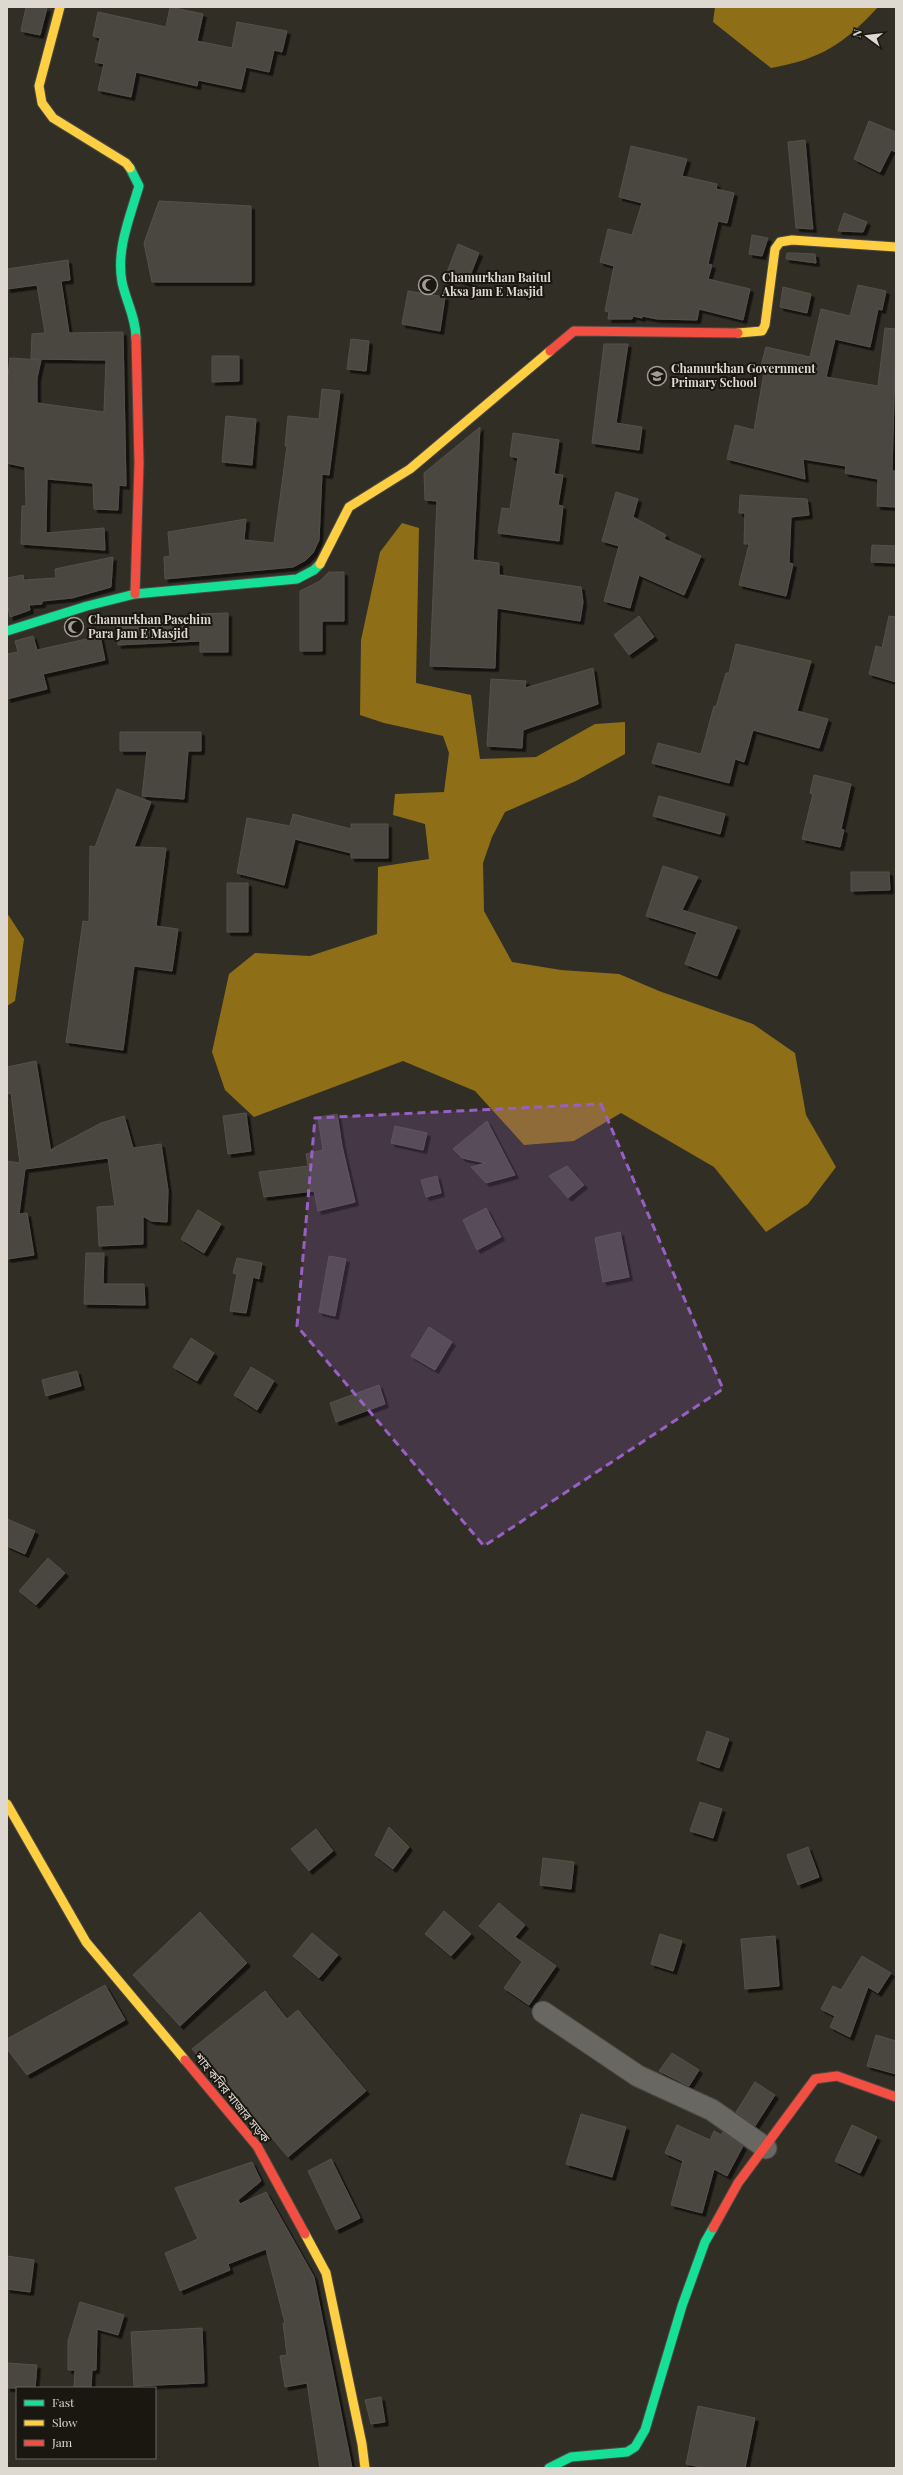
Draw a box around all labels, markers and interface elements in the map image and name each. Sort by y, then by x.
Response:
north arrow [847,16,887,56]
text: N [849,27,865,39]
place label: Chamurkhan Baitul Aksa Jam E Masjid [441,269,551,299]
mosque icon: Chamurkhan Baitul Aksa Jam E Masjid [417,274,439,296]
place label: Chamurkhan Government Primary School [671,360,816,390]
school or university icon: Chamurkhan Government Primary School [646,365,668,387]
place label: Chamurkhan Paschim Para Jam E Masjid [88,611,211,641]
mosque icon: Chamurkhan Paschim Para Jam E Masjid [63,616,85,638]
street label: শাহ কবির মাজার সড়ক [191,2048,274,2146]
legend [16,2387,156,2459]
text: Fast [52,2394,75,2410]
text: Slow [52,2414,78,2430]
text: Jam [51,2434,73,2450]

